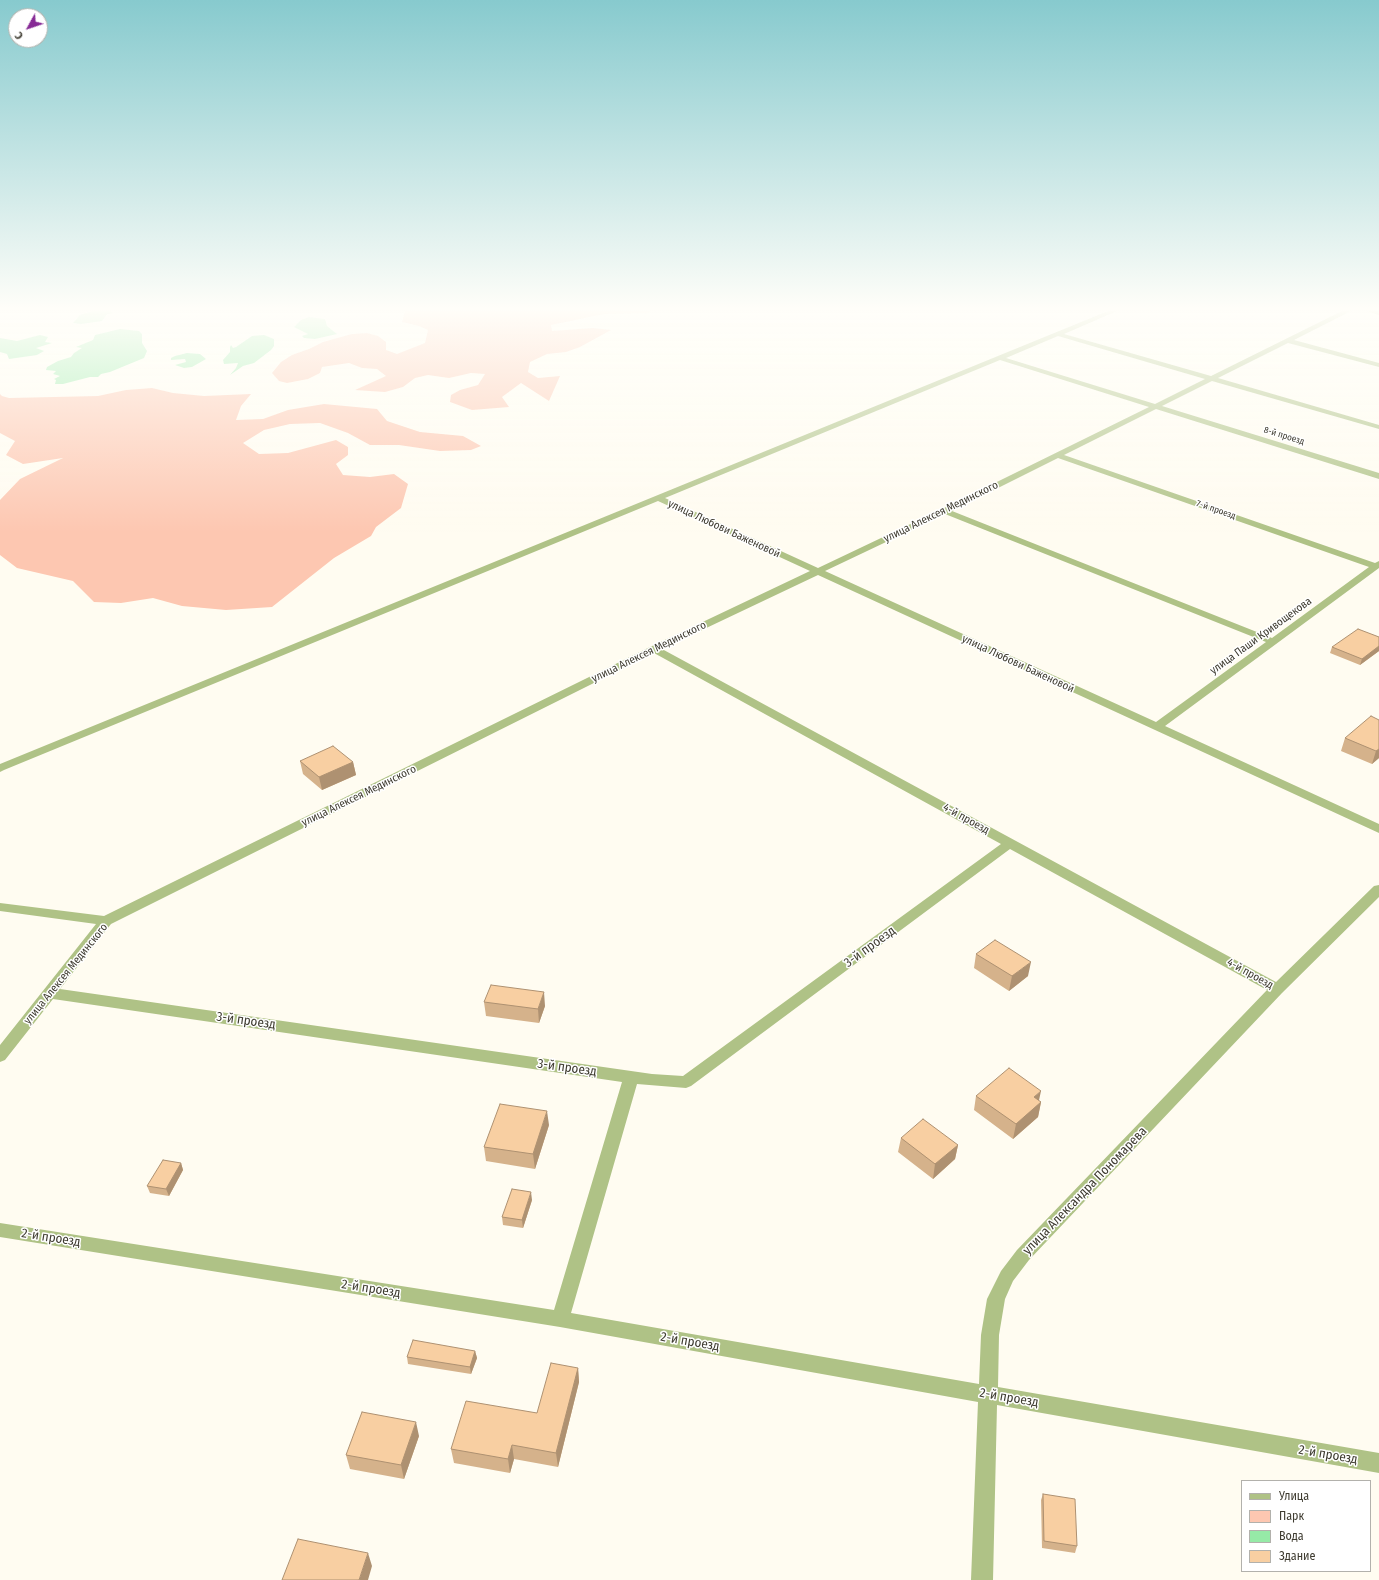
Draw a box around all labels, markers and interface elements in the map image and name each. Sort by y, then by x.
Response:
north arrow [8,8,48,48]
text: С [12,29,26,42]
street label: 8-й проезд [1262,425,1306,447]
street label: улица Алексея Мединского [882,479,1000,545]
street label: улица Любови Баженовой [666,497,782,561]
street label: 7-й проезд [1195,498,1237,522]
street label: улица Паши Кривощекова [1208,595,1314,677]
street label: улица Алексея Мединского [590,619,708,685]
street label: улица Любови Баженовой [960,632,1076,696]
street label: улица Алексея Мединского [300,763,418,829]
street label: 4-й проезд [941,801,991,837]
street label: улица Алексея Мединского [21,921,111,1027]
street label: 3-й проезд [841,923,899,971]
street label: 4-й проезд [1225,956,1275,992]
street label: 3-й проезд [215,1009,277,1033]
street label: 3-й проезд [536,1056,598,1080]
street label: улица Александра Пономарева [1020,1124,1150,1258]
street label: 2-й проезд [20,1226,82,1250]
street label: 2-й проезд [340,1277,402,1301]
street label: 2-й проезд [659,1329,721,1355]
street label: 2-й проезд [978,1385,1040,1411]
street label: 2-й проезд [1297,1442,1359,1468]
legend [1241,1480,1371,1572]
text: Улица [1279,1489,1309,1503]
text: Парк [1279,1509,1304,1523]
text: Вода [1279,1529,1304,1543]
text: Здание [1279,1549,1315,1563]

